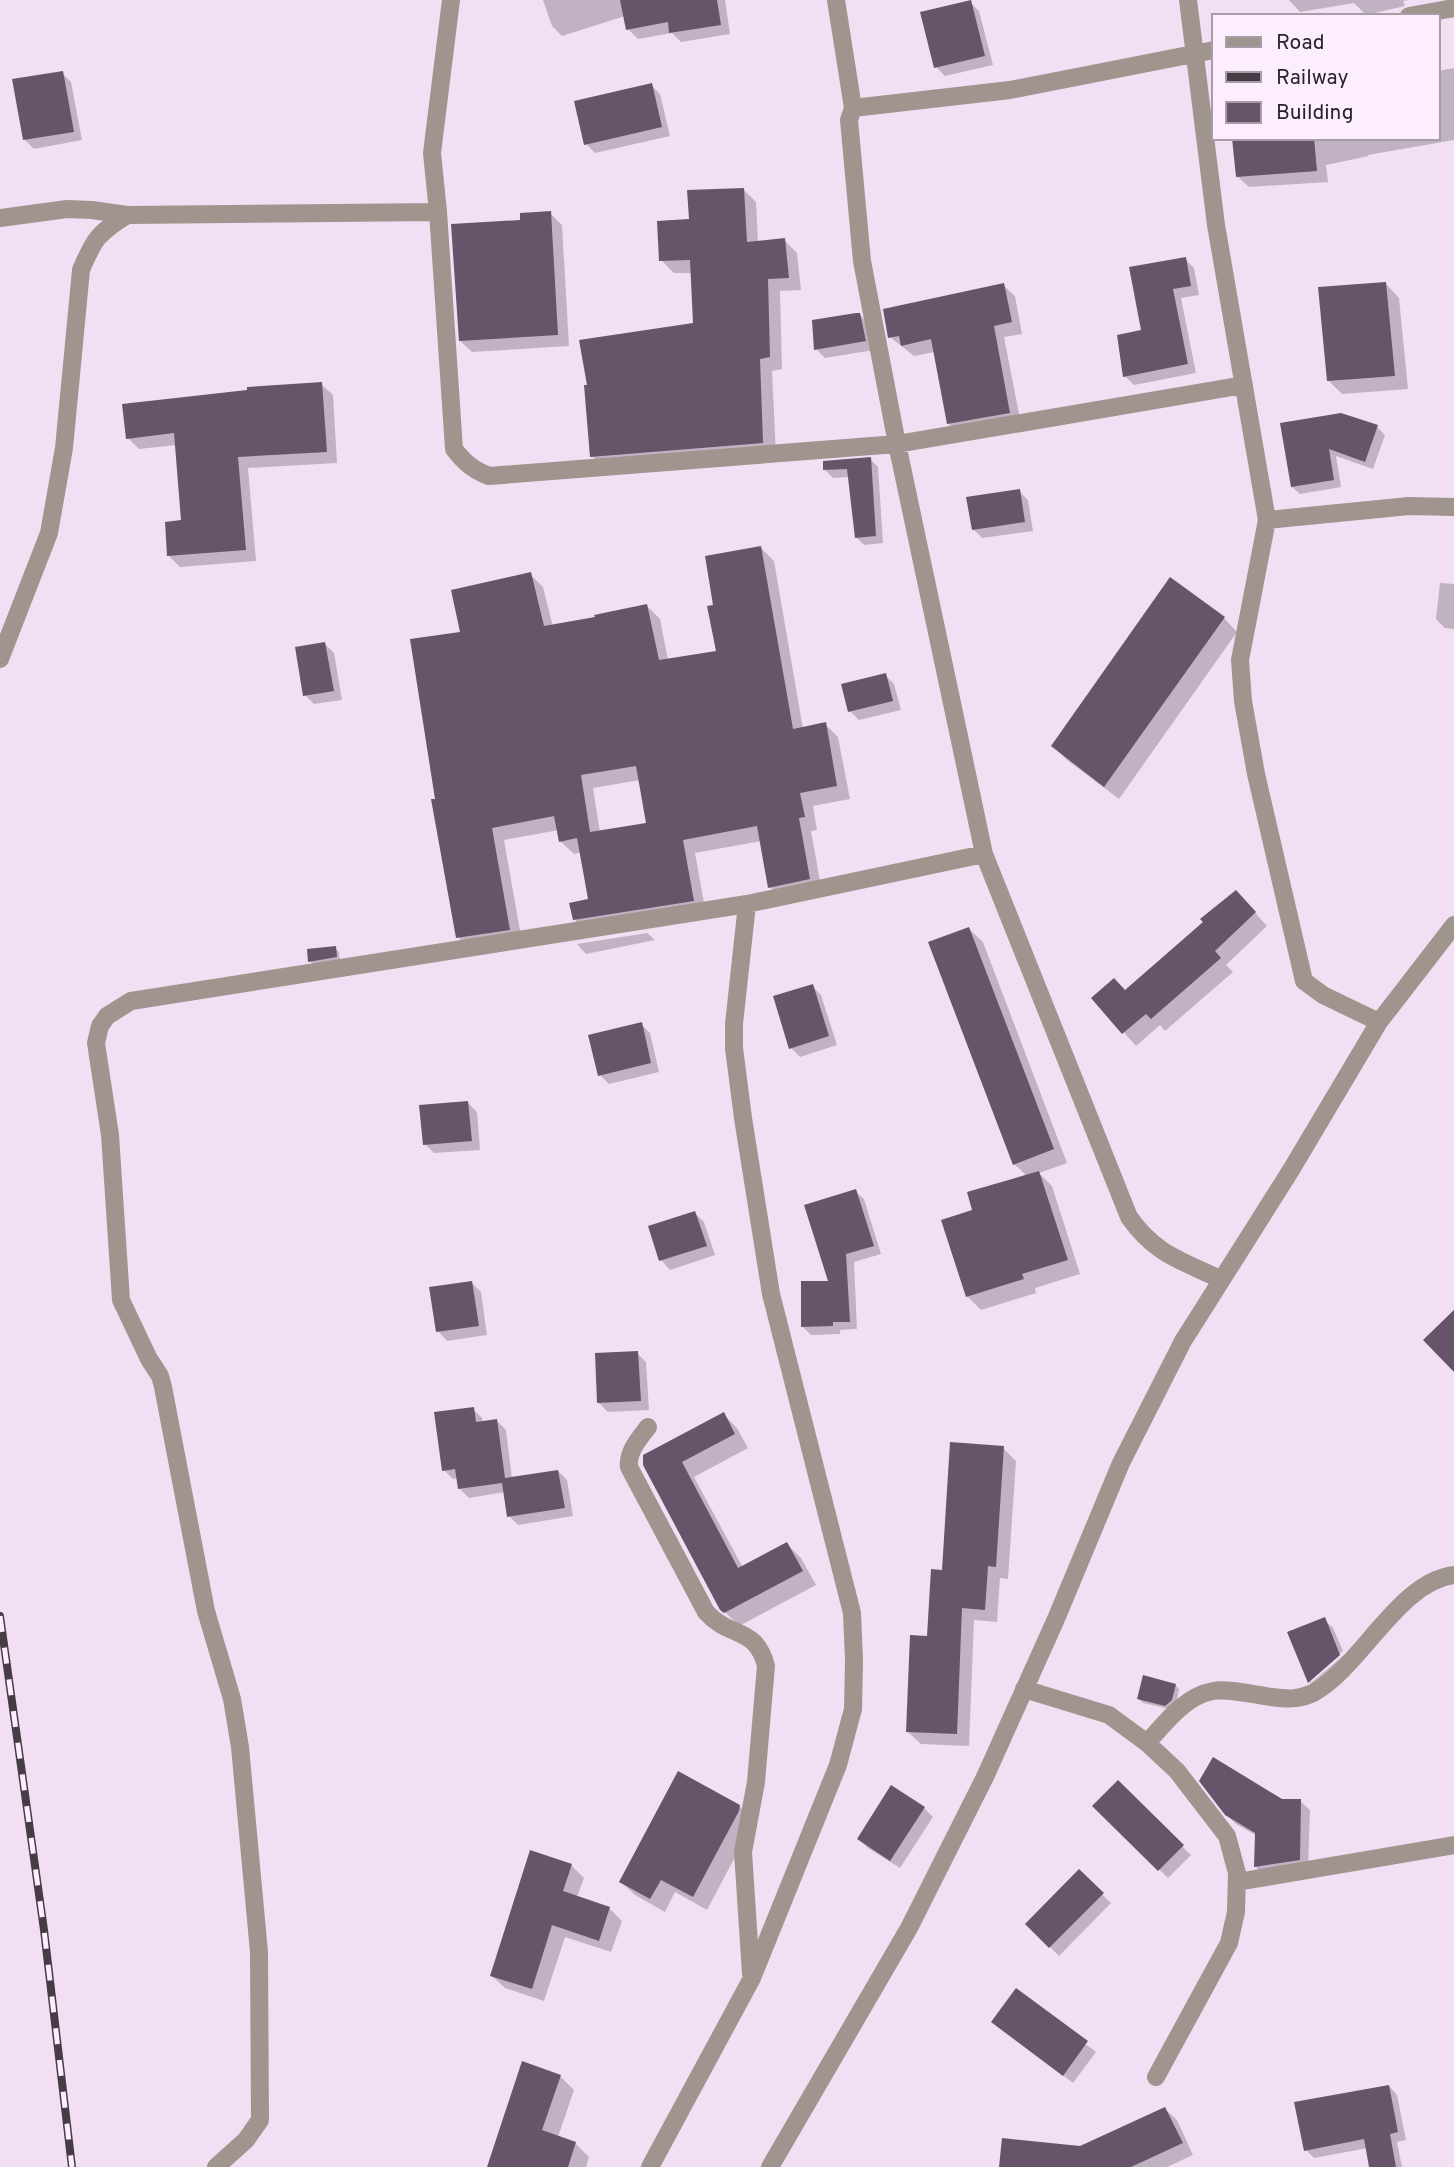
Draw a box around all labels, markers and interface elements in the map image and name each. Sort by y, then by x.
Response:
legend [1212,14,1440,140]
text: Road [1276,30,1325,57]
text: Railway [1276,65,1349,92]
text: Building [1276,100,1354,127]

